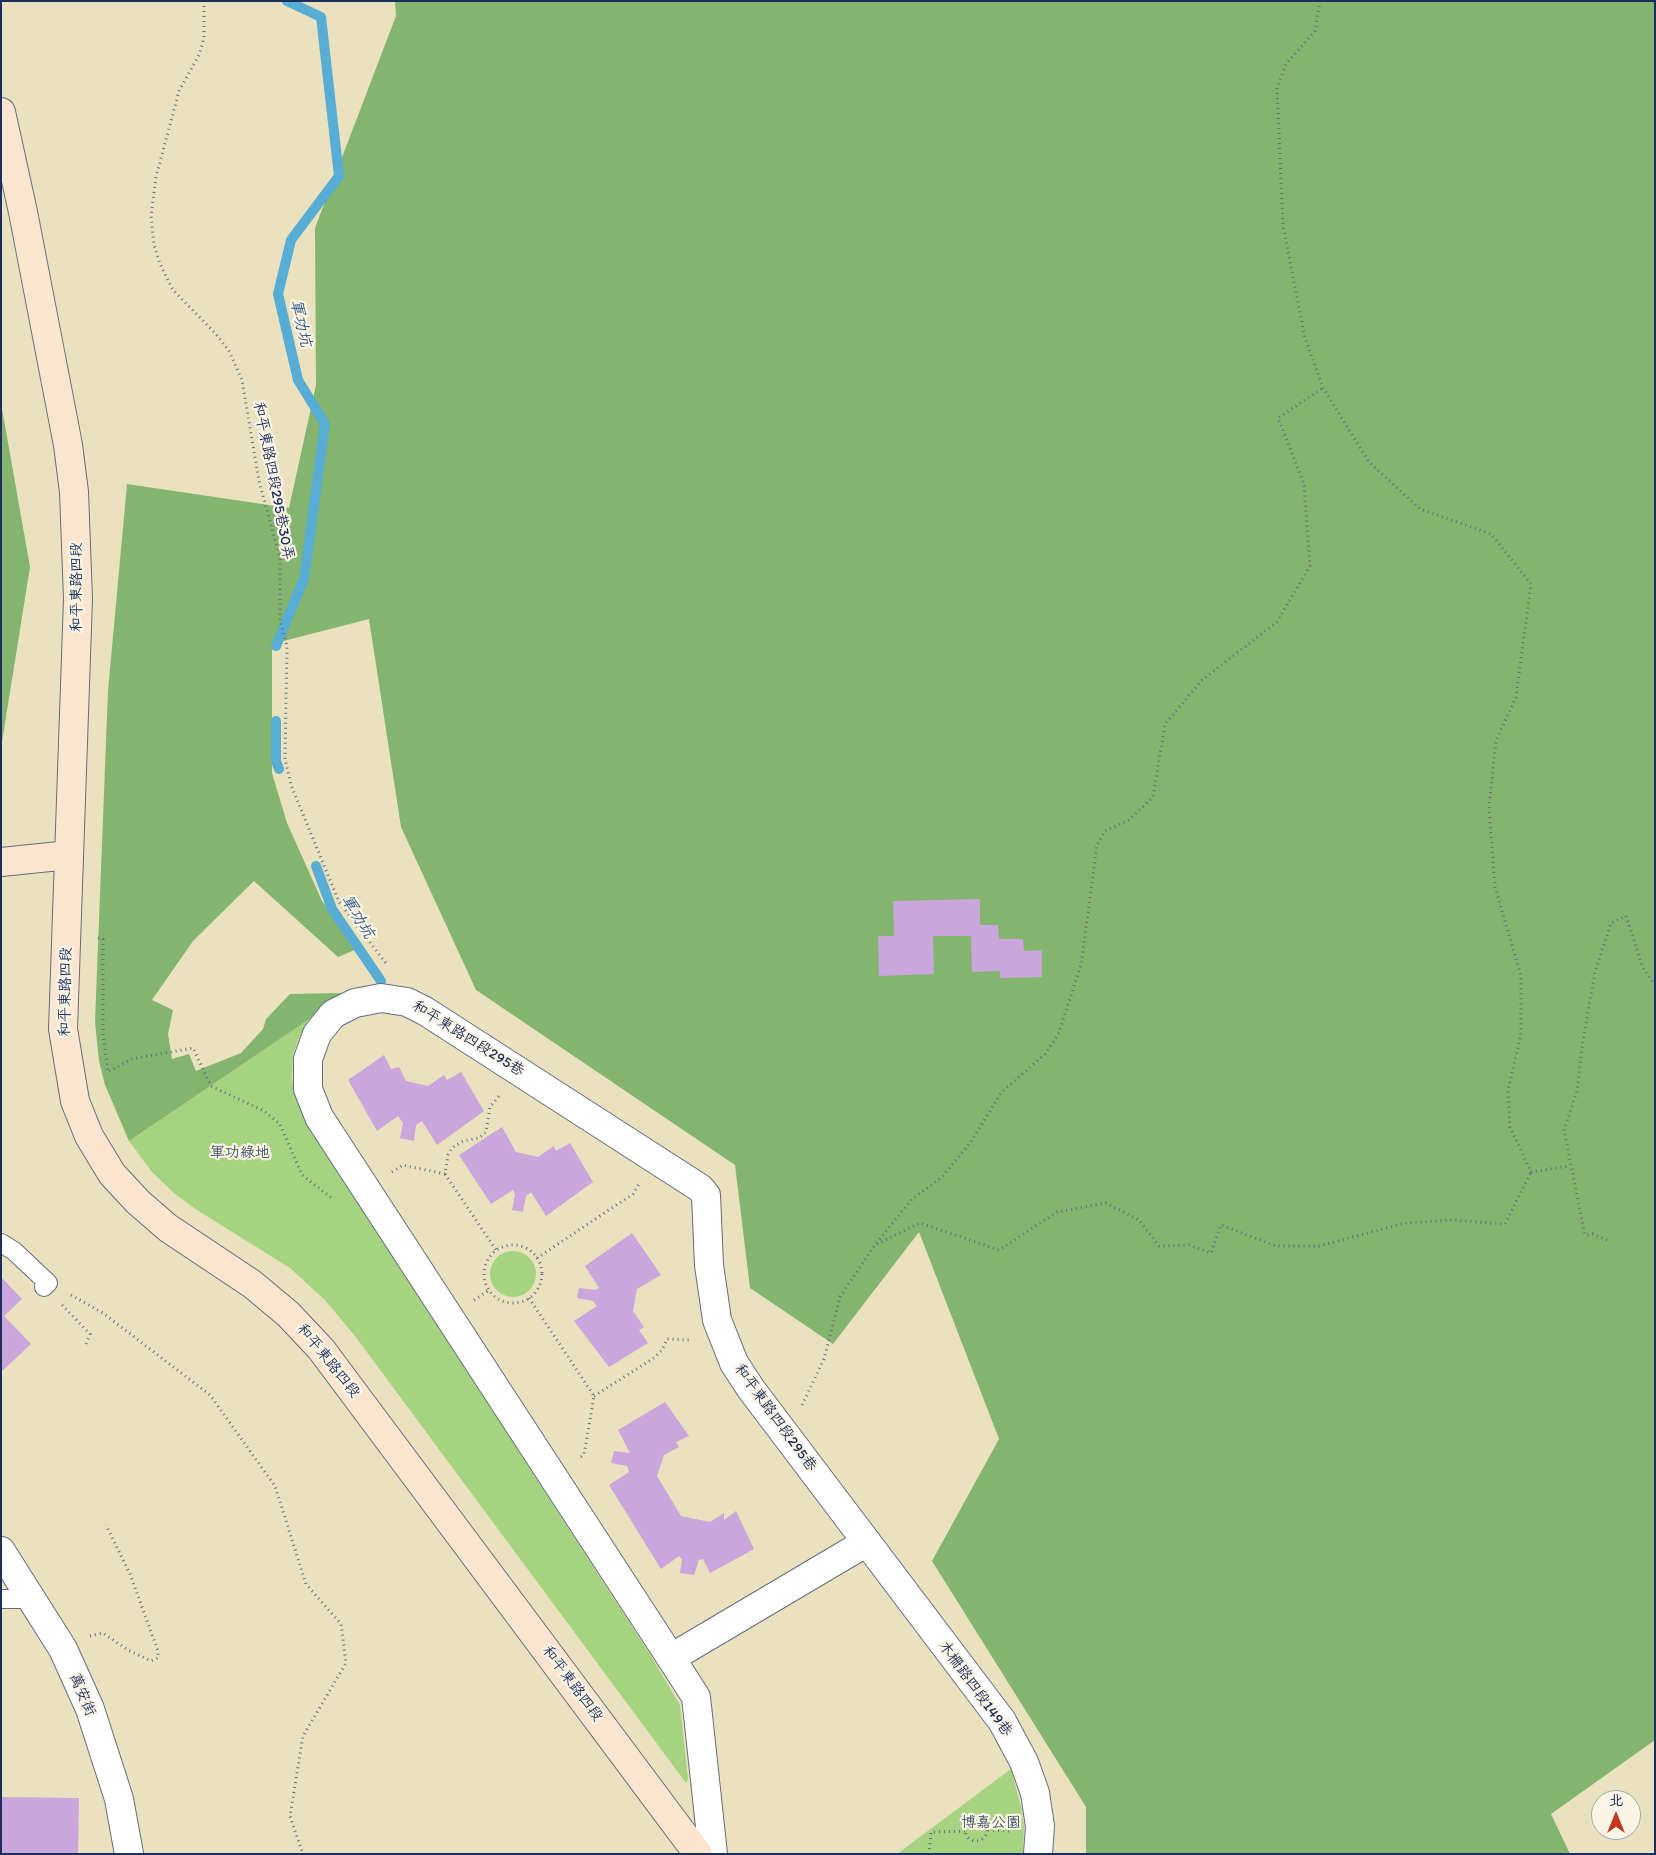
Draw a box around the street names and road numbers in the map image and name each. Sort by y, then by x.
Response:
street label: 和平東路四段295巷30弄 [249,400,297,562]
street label: 和平東路四段 [68,542,86,632]
street label: 和平東路四段 [56,947,76,1037]
street label: 和平東路四段295巷 [409,997,527,1081]
street label: 和平東路四段 [293,1320,363,1402]
street label: 和平東路四段295巷 [730,1361,820,1475]
street label: 木柵路四段149巷 [934,1638,1016,1740]
street label: 和平東路四段 [538,1643,606,1725]
street label: 萬安街 [65,1671,99,1719]

